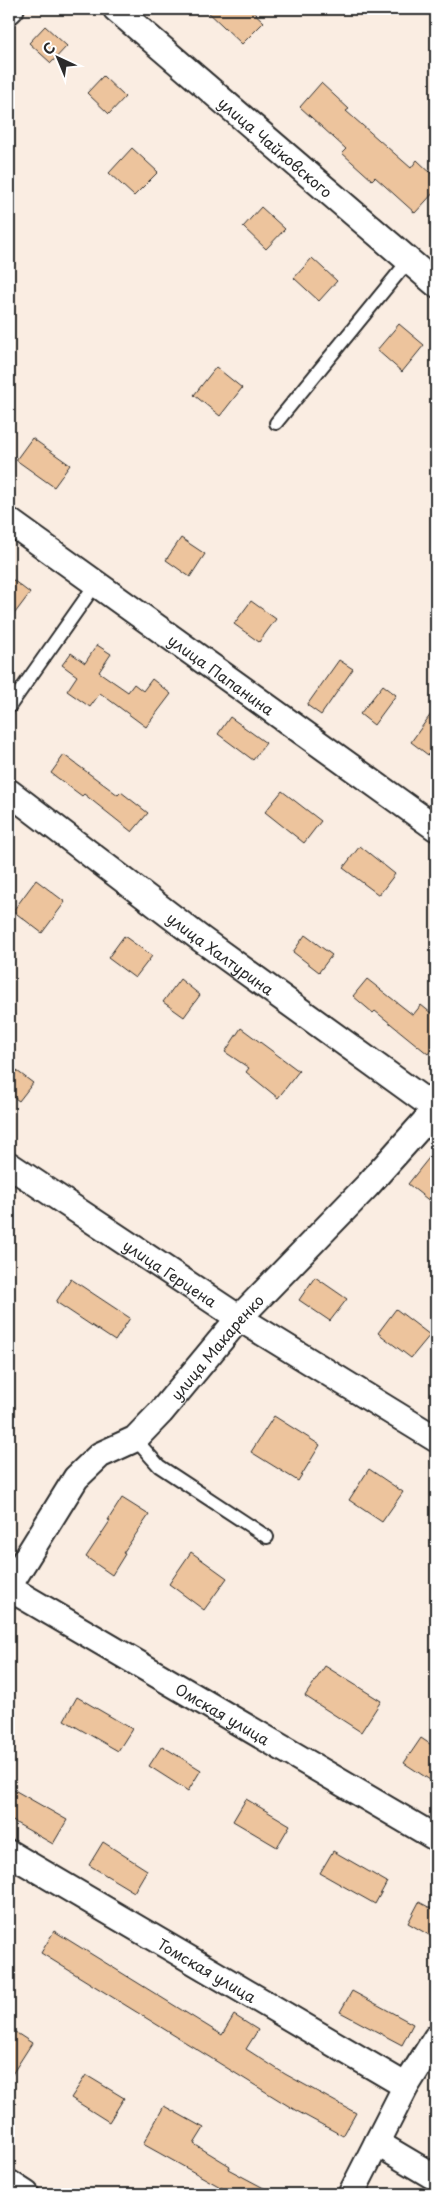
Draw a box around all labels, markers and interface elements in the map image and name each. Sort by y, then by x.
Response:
north arrow [32,32,82,82]
text: С [38,37,60,59]
street label: улица Чайковского [214,91,338,202]
street label: улица Папанина [164,628,280,720]
street label: улица Халтурина [162,906,280,1000]
street label: улица Герцена [119,1233,223,1312]
street label: улица Макаренко [164,1288,268,1405]
street label: Омская улица [171,1677,275,1750]
street label: Томская улица [154,1932,261,2008]

